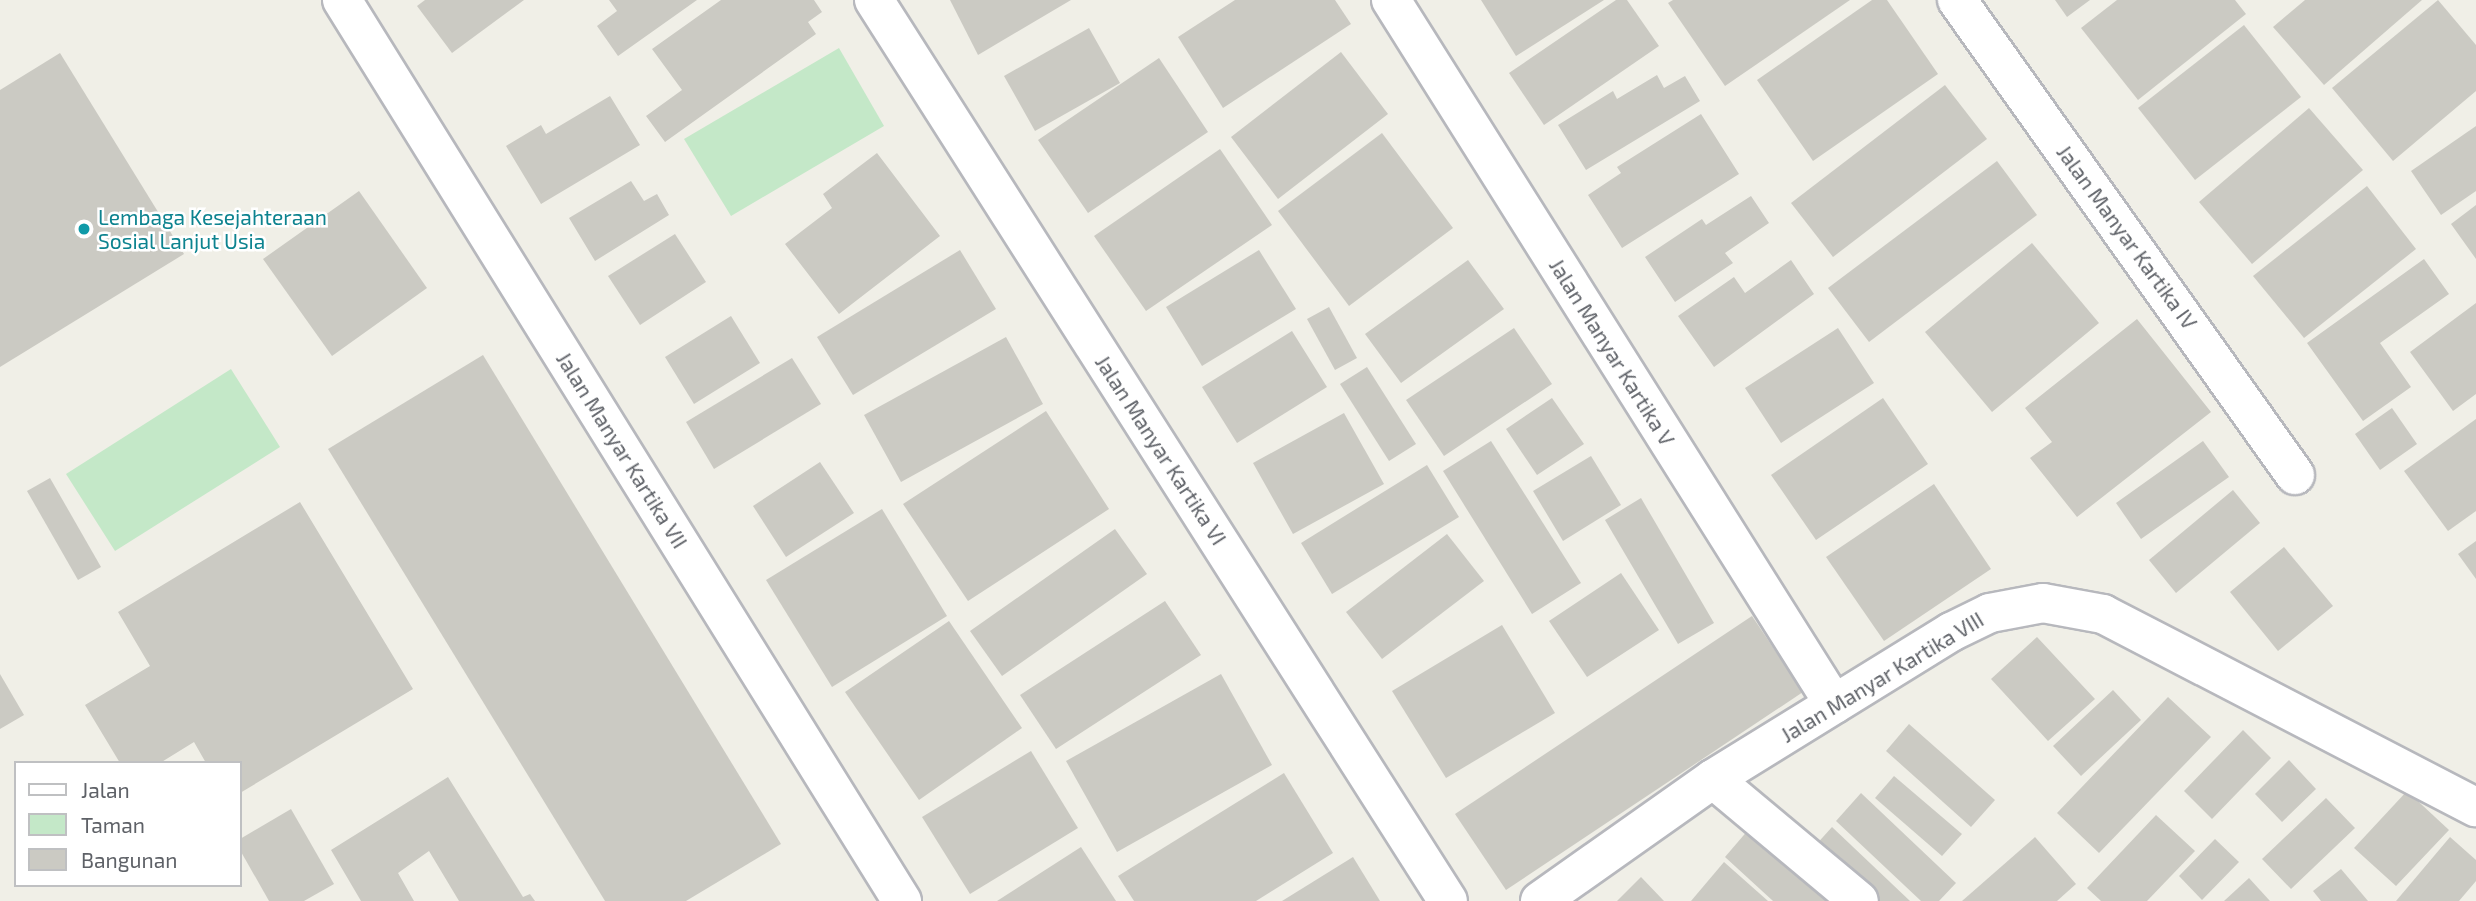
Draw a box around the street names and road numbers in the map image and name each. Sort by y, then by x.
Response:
street label: Jalan Manyar Kartika IV [2052,140,2202,334]
street label: Jalan Manyar Kartika V [1544,254,1680,450]
street label: Jalan Manyar Kartika VII [551,347,693,553]
street label: Jalan Manyar Kartika VI [1090,350,1232,550]
street label: Jalan Manyar Kartika VIII [1776,606,1988,748]

